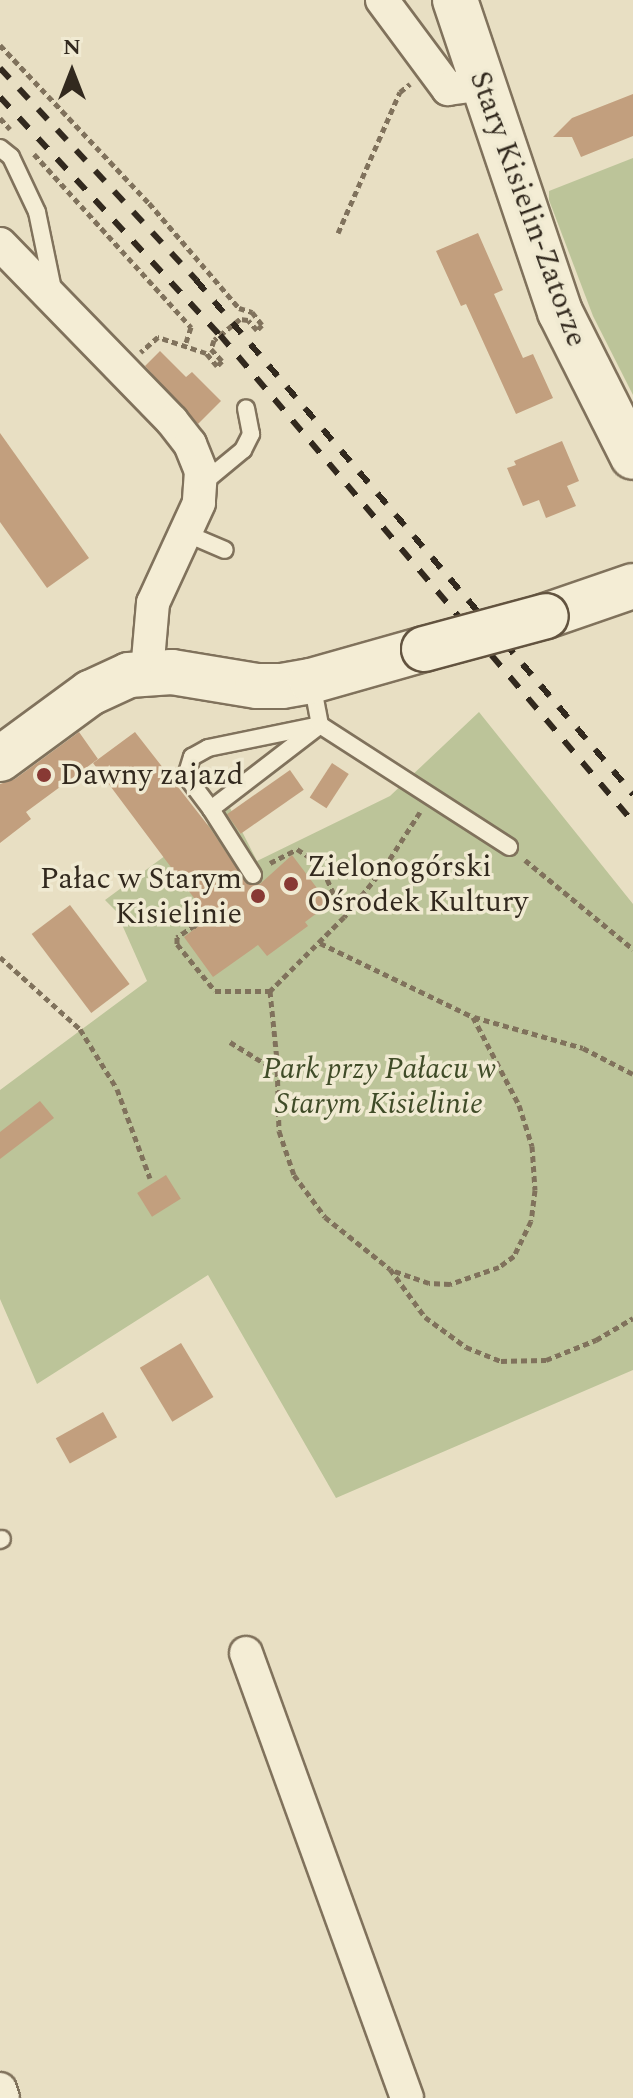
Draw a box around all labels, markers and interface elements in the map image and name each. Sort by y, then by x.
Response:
text: N [63,31,81,64]
north arrow [32,32,112,112]
street label: Stary Kisielin-Zatorze [461,66,595,352]
place label: Dawny zajazd [60,757,243,793]
marker: Dawny zajazd [35,766,53,784]
place label: Zielonogórski Ośrodek Kultury [307,849,528,920]
place label: Pałac w Starym Kisielinie [40,861,242,932]
marker: Zielonogórski Ośrodek Kultury [282,875,300,893]
marker: Pałac w Starym Kisielinie [249,887,267,905]
park label: Park przy Pałacu w Starym Kisielinie [262,1051,496,1122]

